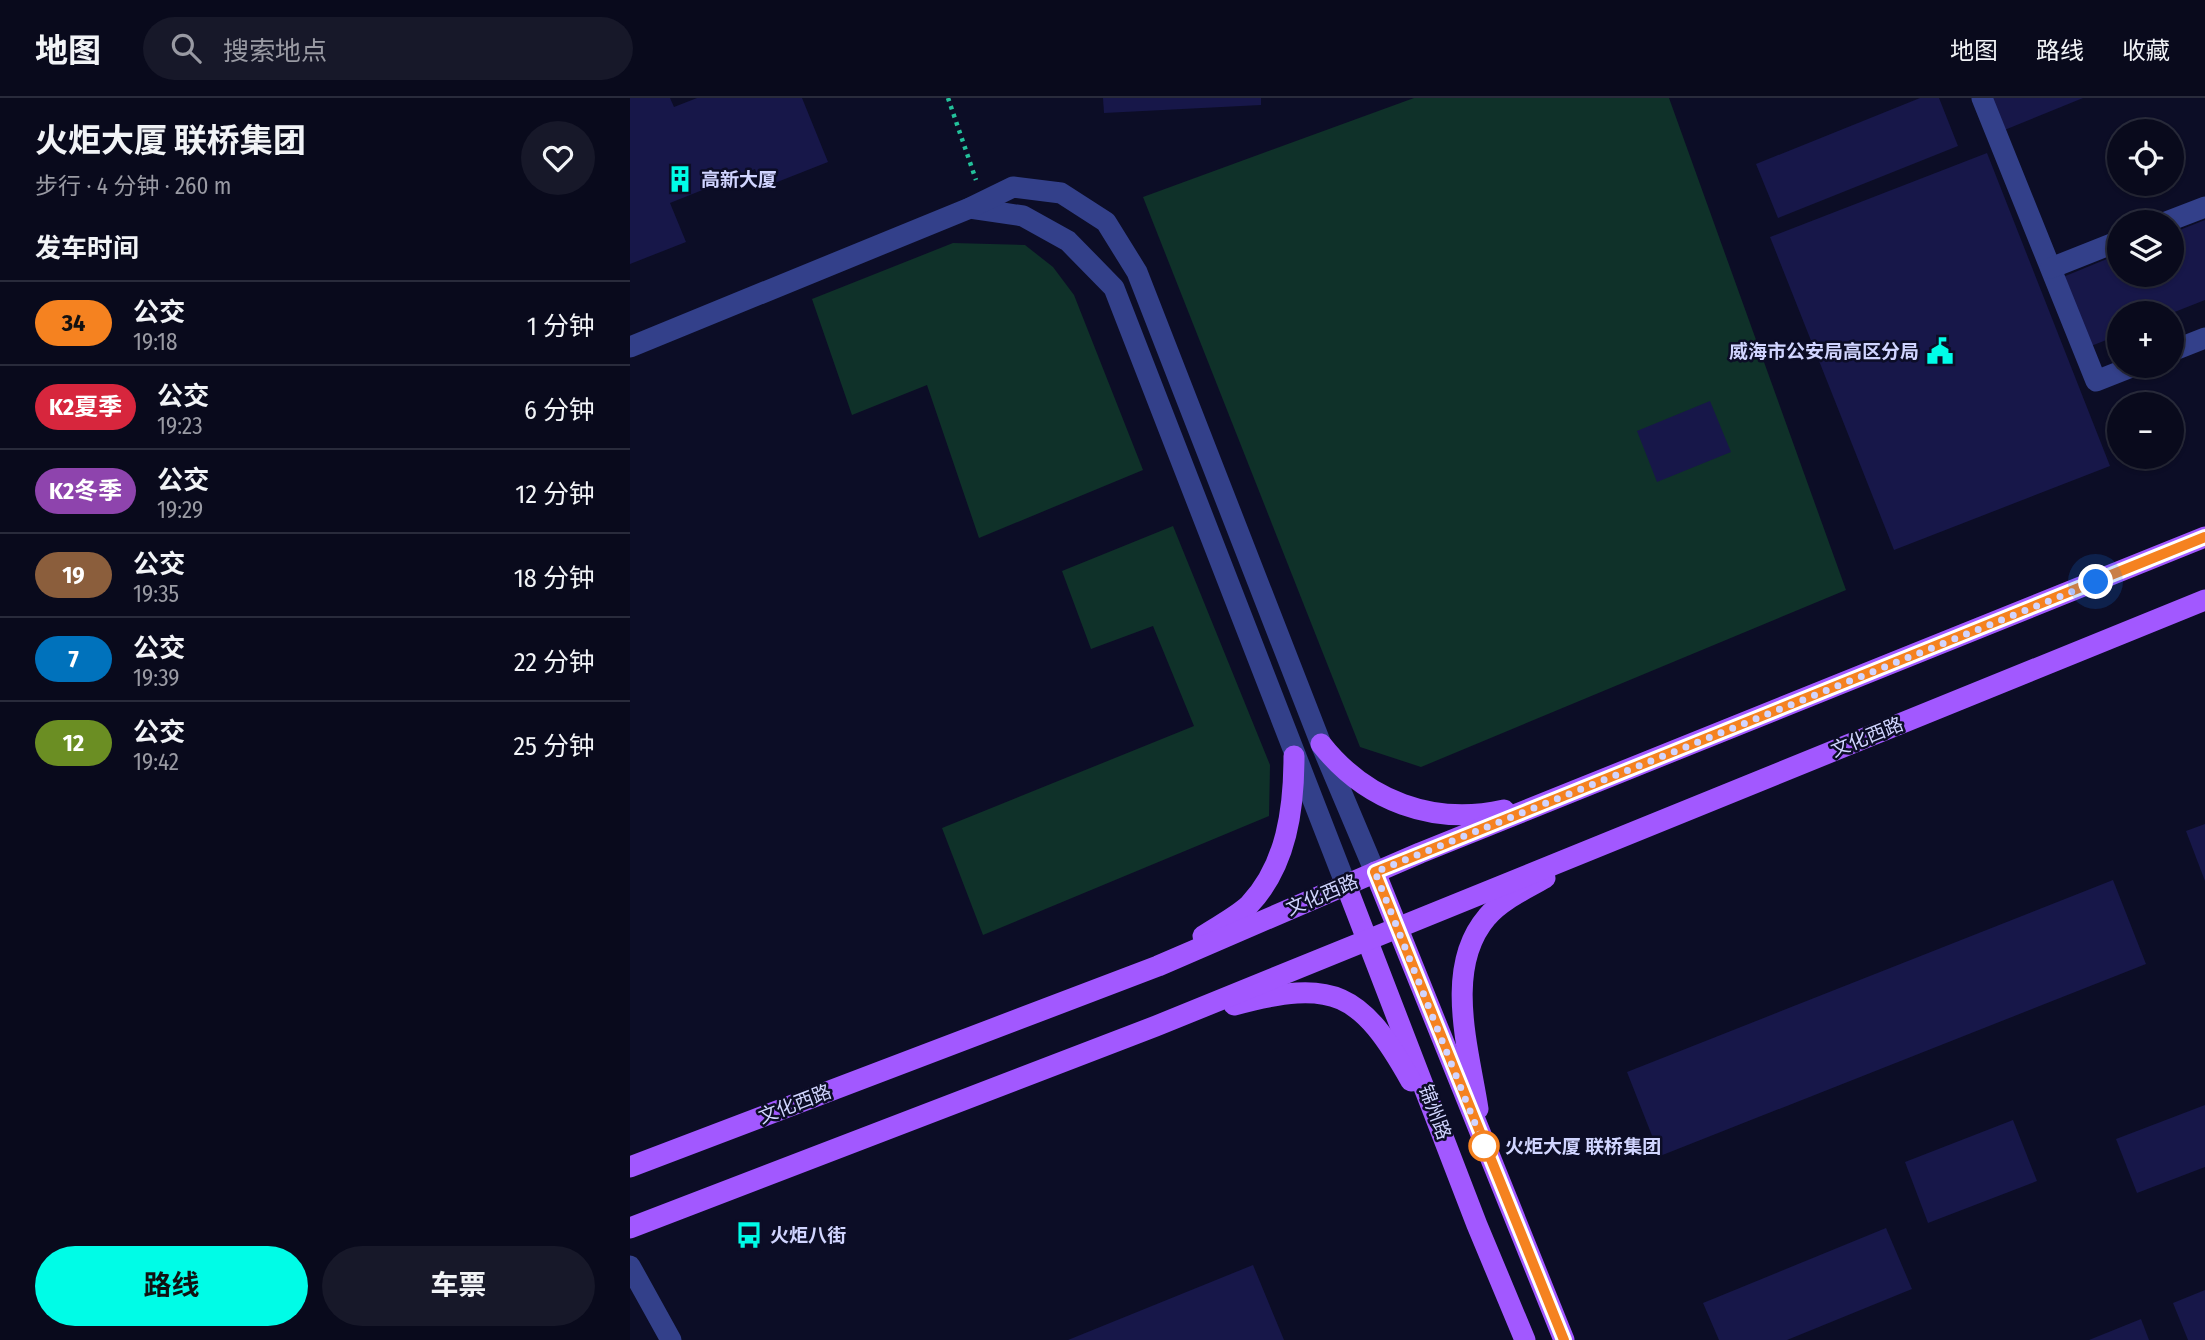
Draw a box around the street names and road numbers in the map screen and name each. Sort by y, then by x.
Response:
street label: 文化西路 [1827,712,1907,762]
street label: 文化西路 [1283,870,1361,920]
street label: 文化西路 [755,1080,835,1128]
street label: 锦州路 [1414,1081,1456,1143]

